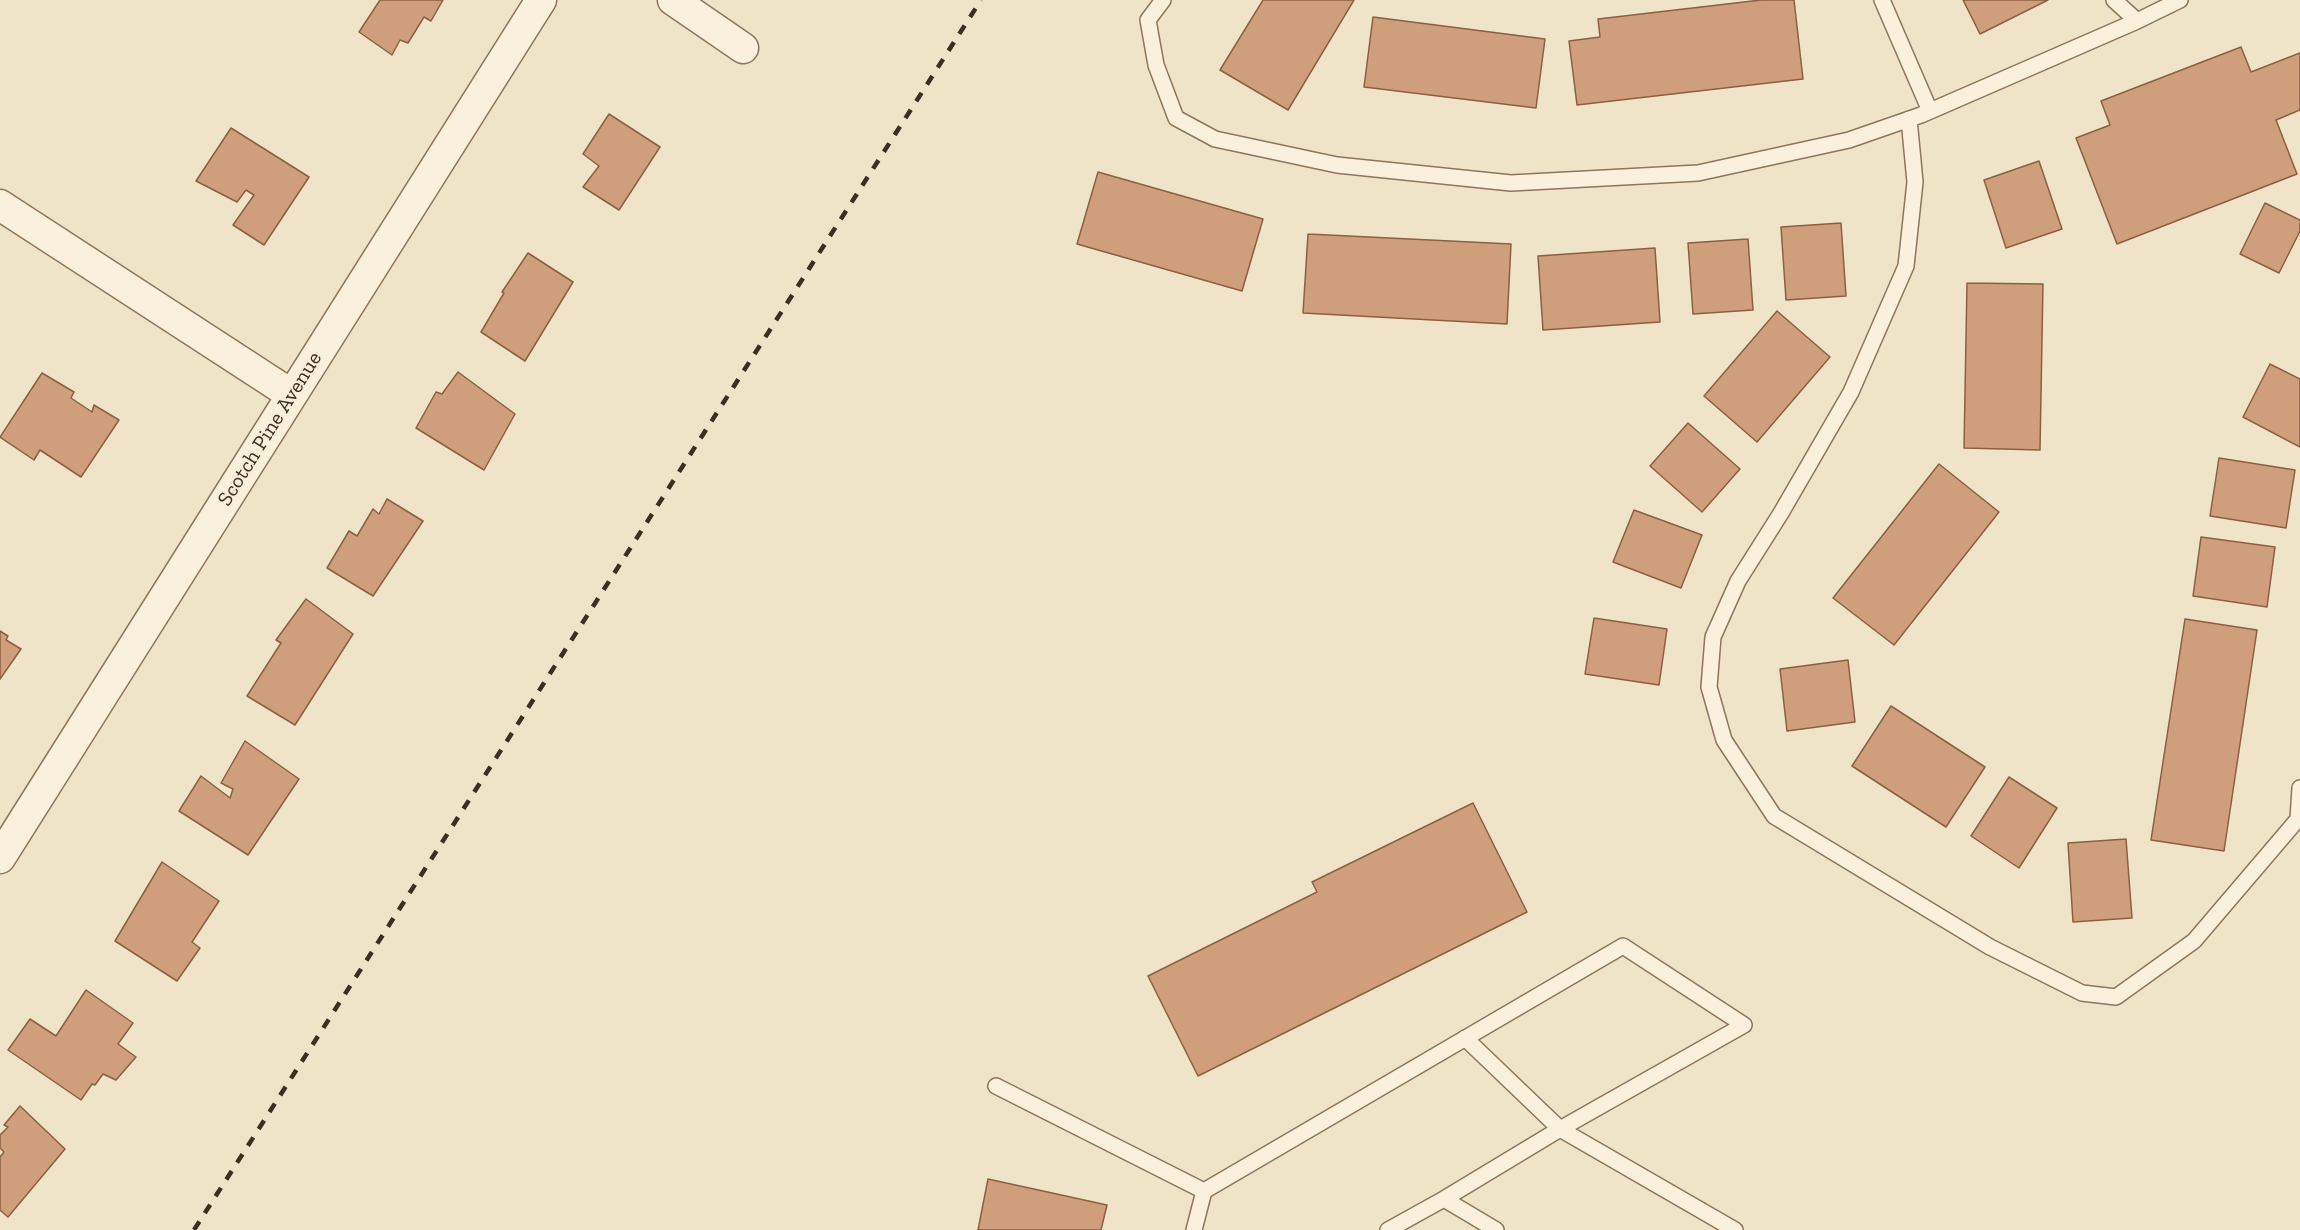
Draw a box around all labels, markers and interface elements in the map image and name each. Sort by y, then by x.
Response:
street label: Scotch Pine Avenue [212,347,328,511]

